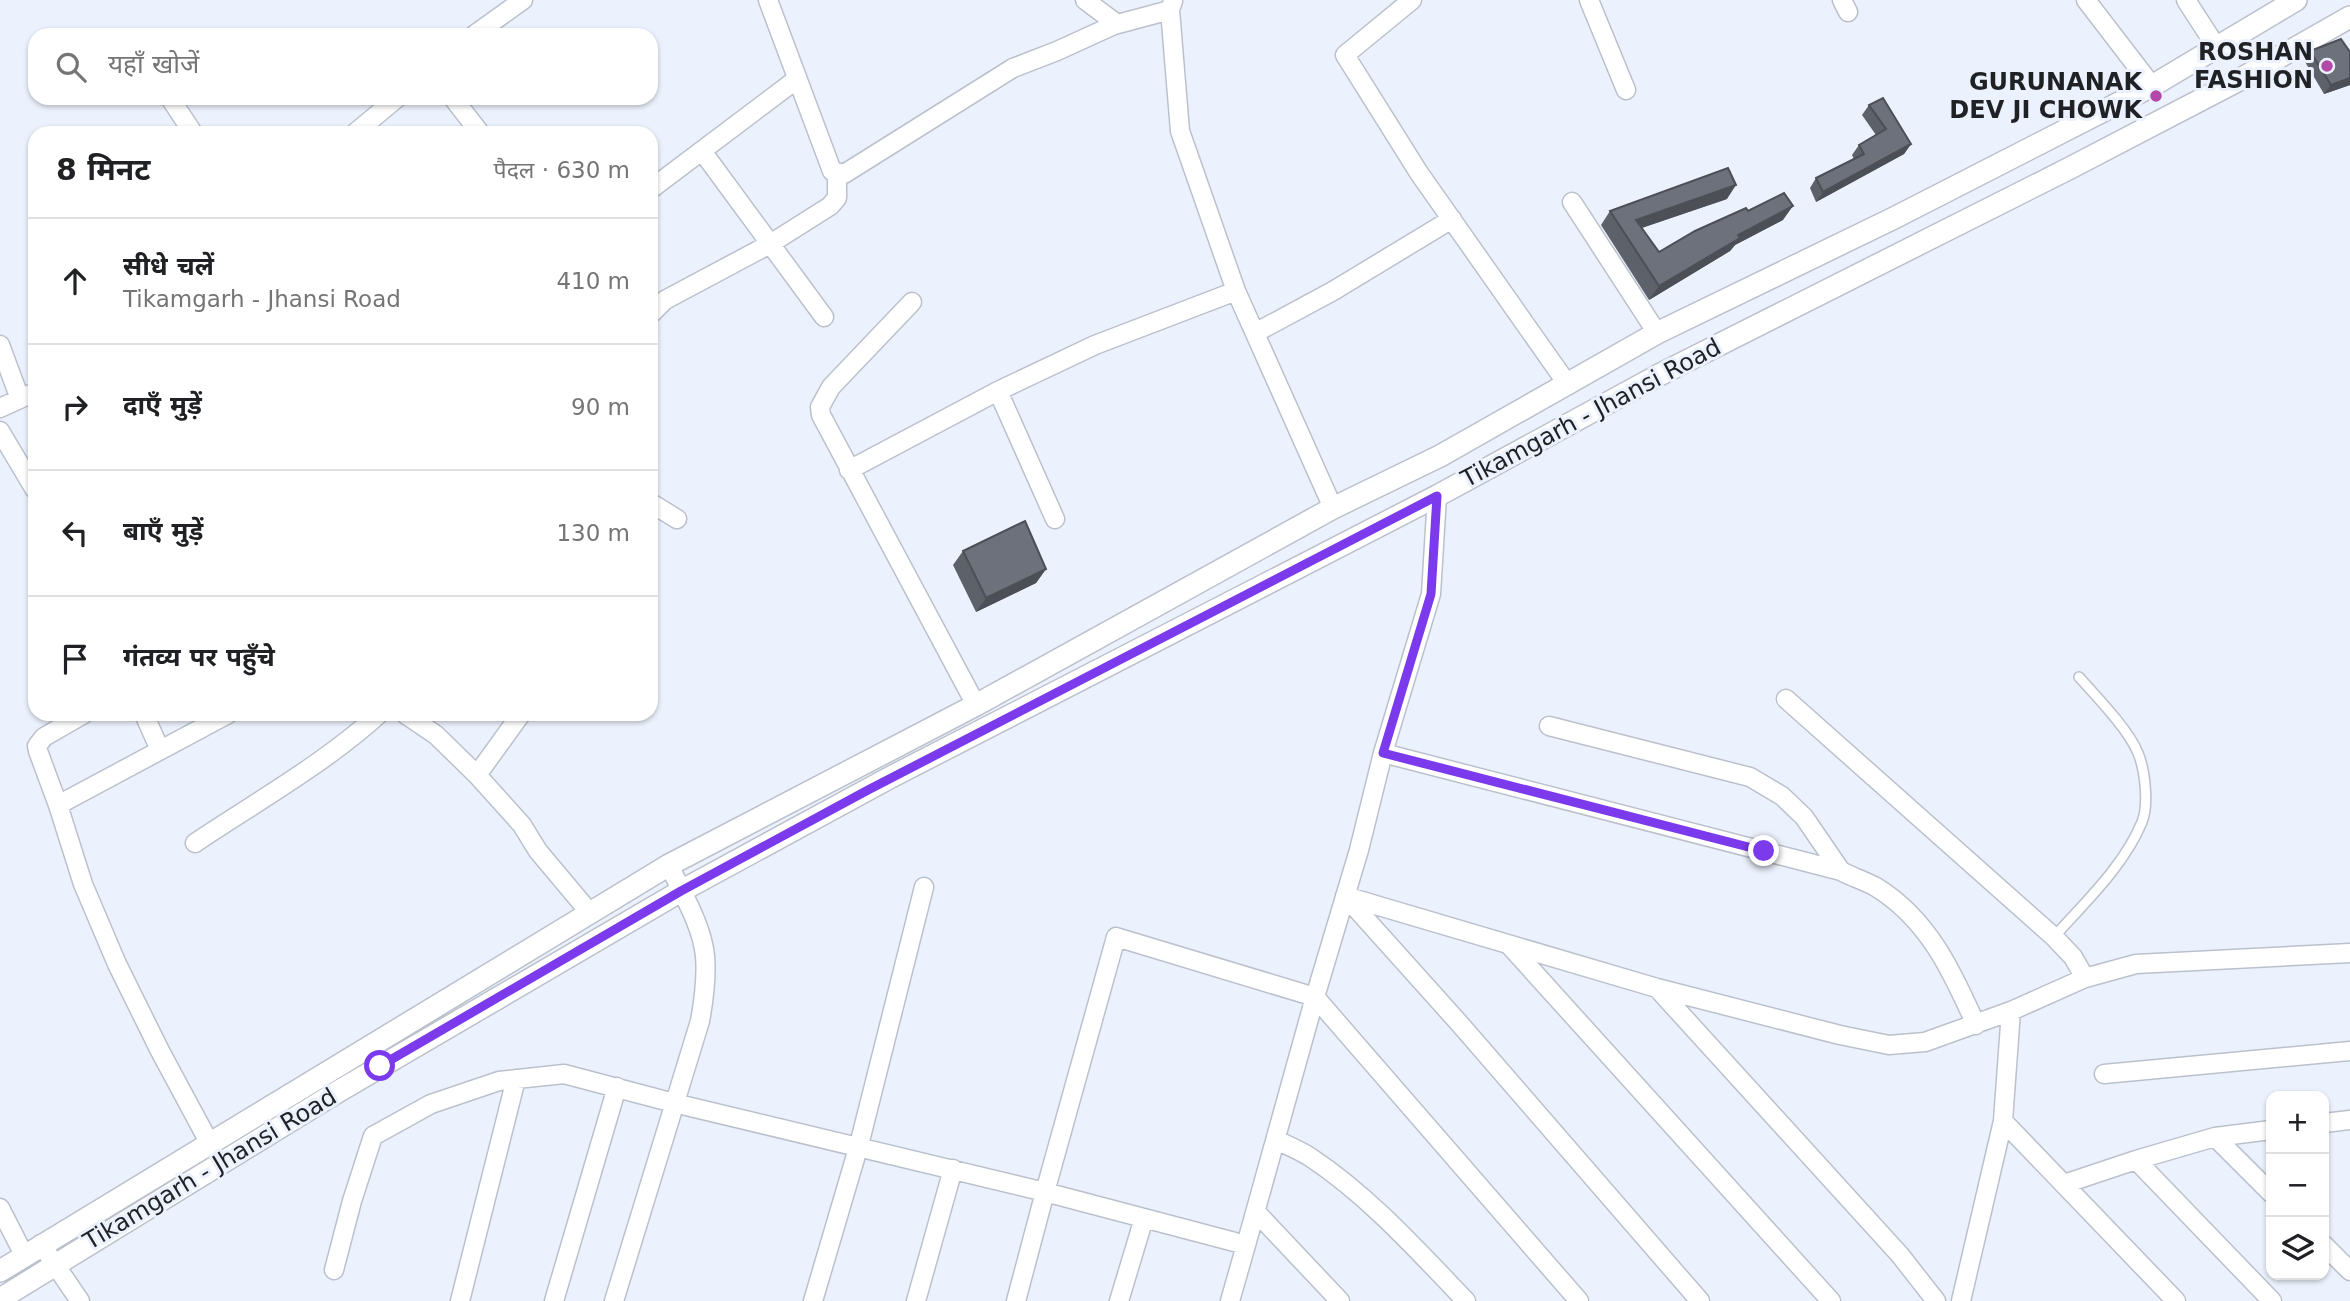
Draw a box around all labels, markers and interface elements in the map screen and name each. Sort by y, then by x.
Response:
search box [28,28,658,105]
place label: ROSHAN FASHION [2194,38,2313,94]
icon: search [52,48,90,86]
text: यहाँ खोजें [108,49,199,79]
marker: ROSHAN FASHION [2319,58,2335,74]
place label: GURUNANAK DEV JI CHOWK [1949,68,2143,124]
marker: GURUNANAK DEV JI CHOWK [2148,88,2164,104]
text: 8 मिनट [56,152,150,187]
text: पैदल · 630 m [494,157,630,183]
text: सीधे चलें [123,251,214,281]
icon: ahead [56,262,94,300]
text: 410 m [556,268,630,294]
text: Tikamgarh - Jhansi Road [123,286,401,312]
street label: Tikamgarh - Jhansi Road [1456,333,1726,494]
icon: right [56,388,94,426]
text: दाएँ मुड़ें [123,390,202,420]
text: 90 m [571,394,630,420]
icon: left [56,514,94,552]
text: बाएँ मुड़ें [123,516,203,546]
text: 130 m [556,520,630,546]
icon: arrive [56,640,94,678]
text: गंतव्य पर पहुँचे [123,642,275,672]
route end [1748,835,1779,866]
route start [364,1050,395,1081]
street label: Tikamgarh - Jhansi Road [78,1082,341,1256]
map controls [2266,1091,2329,1280]
button: + [2266,1091,2329,1154]
button: − [2266,1154,2329,1217]
button: layers [2266,1217,2329,1280]

